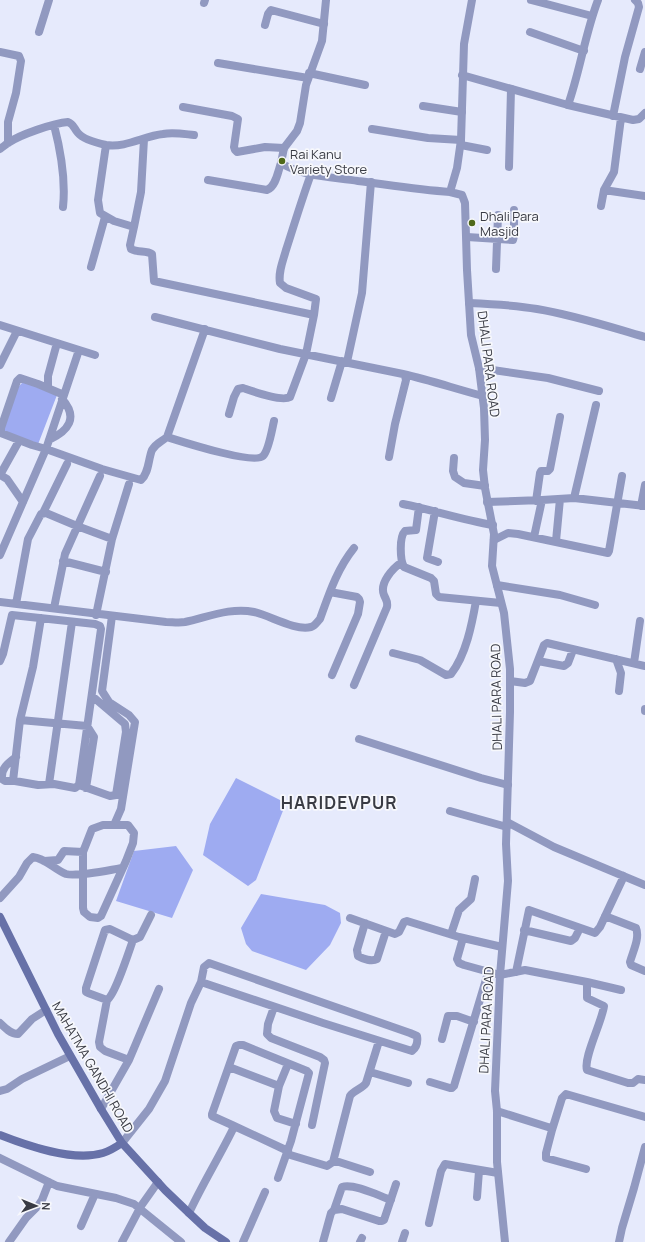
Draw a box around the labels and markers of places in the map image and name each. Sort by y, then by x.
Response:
place label: Rai Kanu Variety Store [290,145,367,178]
marker: Rai Kanu Variety Store [277,156,287,166]
place label: Dhali Para Masjid [480,207,539,240]
marker: Dhali Para Masjid [467,218,477,228]

